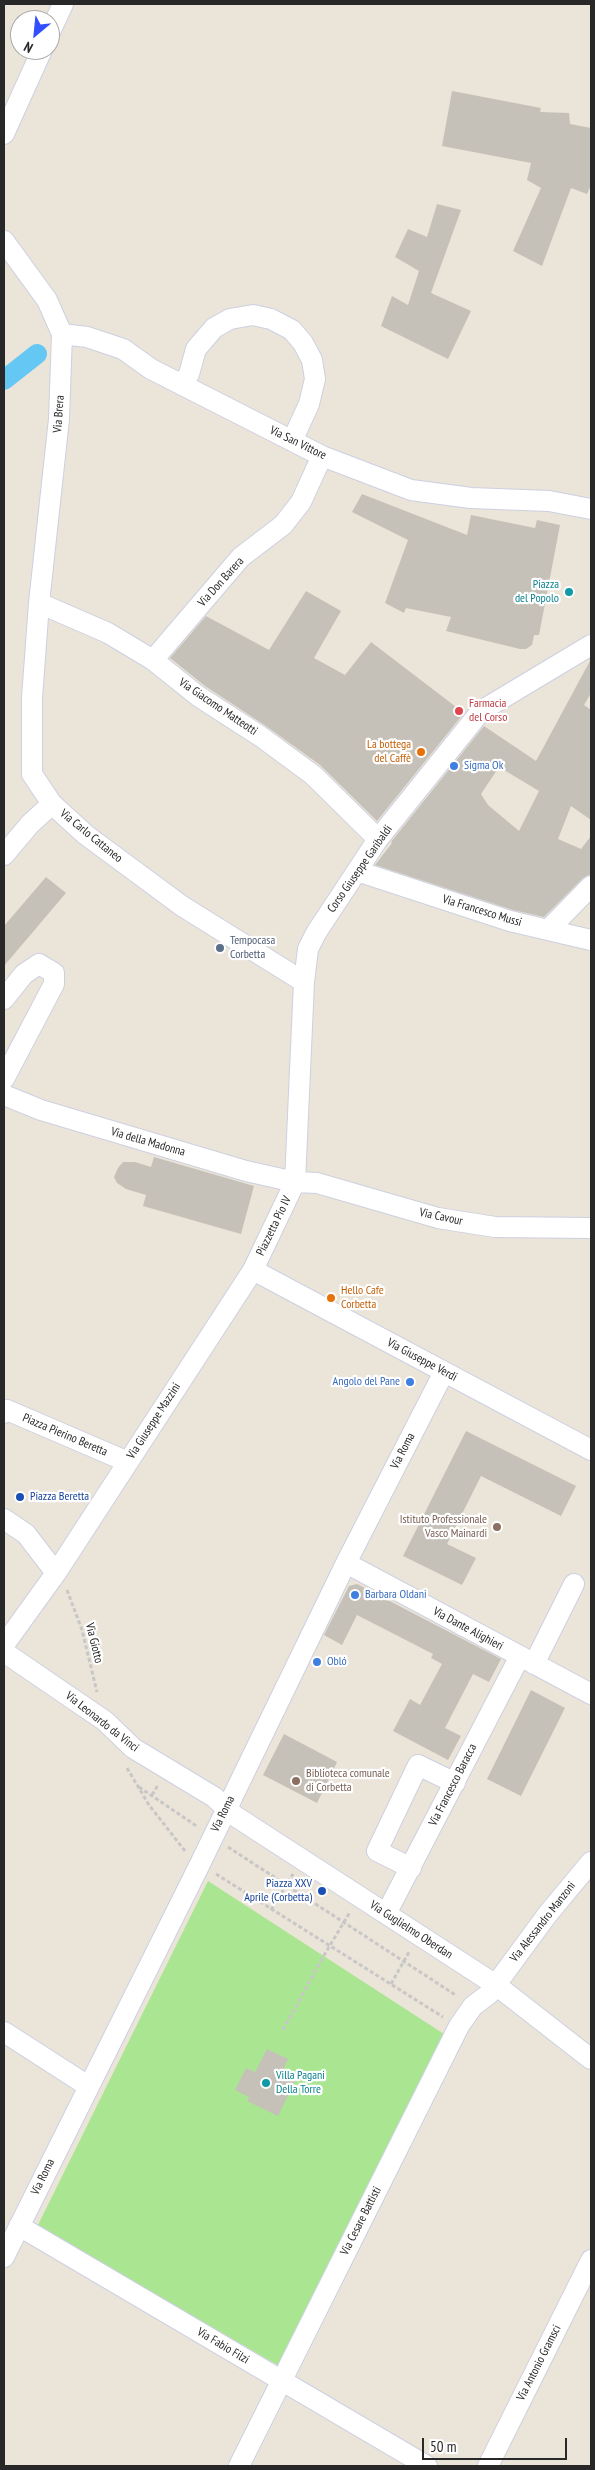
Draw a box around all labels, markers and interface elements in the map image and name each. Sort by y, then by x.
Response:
north arrow [10,10,60,60]
text: N [21,38,36,57]
street label: Via Brera [51,395,67,433]
street label: Via San Vittore [267,423,329,463]
street label: Via Don Barera [195,554,247,610]
place label: Piazza del Popolo [515,578,559,606]
marker: Piazza del Popolo [563,586,575,598]
street label: Via Giacomo Matteotti [176,675,260,739]
place label: Farmacia del Corso [469,697,507,725]
marker: Farmacia del Corso [453,705,465,717]
place label: La bottega del Caffè [367,738,411,766]
marker: La bottega del Caffè [415,746,427,758]
place label: Sigma Ok [464,759,503,773]
marker: Sigma Ok [448,760,460,772]
street label: Via Carlo Cattaneo [57,806,125,866]
street label: Corso Giuseppe Garibaldi [324,823,396,915]
street label: Via Francesco Mussi [441,892,523,930]
place label: Tempocasa Corbetta [230,934,275,962]
marker: Tempocasa Corbetta [214,942,226,954]
street label: Via della Madonna [109,1125,187,1159]
street label: Piazzetta Pio IV [253,1194,295,1258]
street label: Via Cavour [418,1205,464,1229]
place label: Hello Cafe Corbetta [341,1284,384,1312]
marker: Hello Cafe Corbetta [325,1292,337,1304]
street label: Via Giuseppe Verdi [385,1336,459,1384]
place label: Angolo del Pane [333,1375,400,1389]
marker: Angolo del Pane [404,1376,416,1388]
street label: Via Giuseppe Mazzini [124,1380,184,1462]
street label: Piazza Pierino Beretta [20,1411,110,1459]
street label: Via Roma [388,1431,418,1471]
place label: Piazza Beretta [30,1490,89,1504]
marker: Piazza Beretta [14,1491,26,1503]
place label: Istituto Professionale Vasco Mainardi [400,1513,487,1541]
marker: Istituto Professionale Vasco Mainardi [491,1521,503,1533]
place label: Barbara Oldani [365,1588,427,1602]
marker: Barbara Oldani [349,1589,361,1601]
street label: Via Dante Alighieri [430,1604,506,1654]
street label: Via Giotto [82,1621,106,1665]
place label: Obló [327,1655,347,1669]
marker: Obló [311,1656,323,1668]
street label: Via Leonardo da Vinci [62,1689,142,1755]
street label: Via Francesco Baracca [426,1741,480,1829]
place label: Biblioteca comunale di Corbetta [306,1767,390,1795]
marker: Biblioteca comunale di Corbetta [290,1775,302,1787]
street label: Via Roma [208,1794,238,1834]
place label: Piazza XXV Aprile (Corbetta) [244,1877,312,1905]
street label: Via Alessandro Manzoni [507,1879,579,1965]
marker: Piazza XXV Aprile (Corbetta) [316,1885,328,1897]
street label: Via Guglielmo Oberdan [367,1898,455,1962]
place label: Villa Pagani Della Torre [276,2069,325,2097]
marker: Villa Pagani Della Torre [260,2077,272,2089]
street label: Via Roma [28,2157,58,2197]
street label: Via Cesare Battisti [338,2184,384,2258]
street label: Via Antonio Gramsci [514,2323,564,2403]
street label: Via Fabio Filzi [194,2325,252,2367]
scale bar [425,2428,570,2460]
text: 50 m [430,2437,456,2456]

